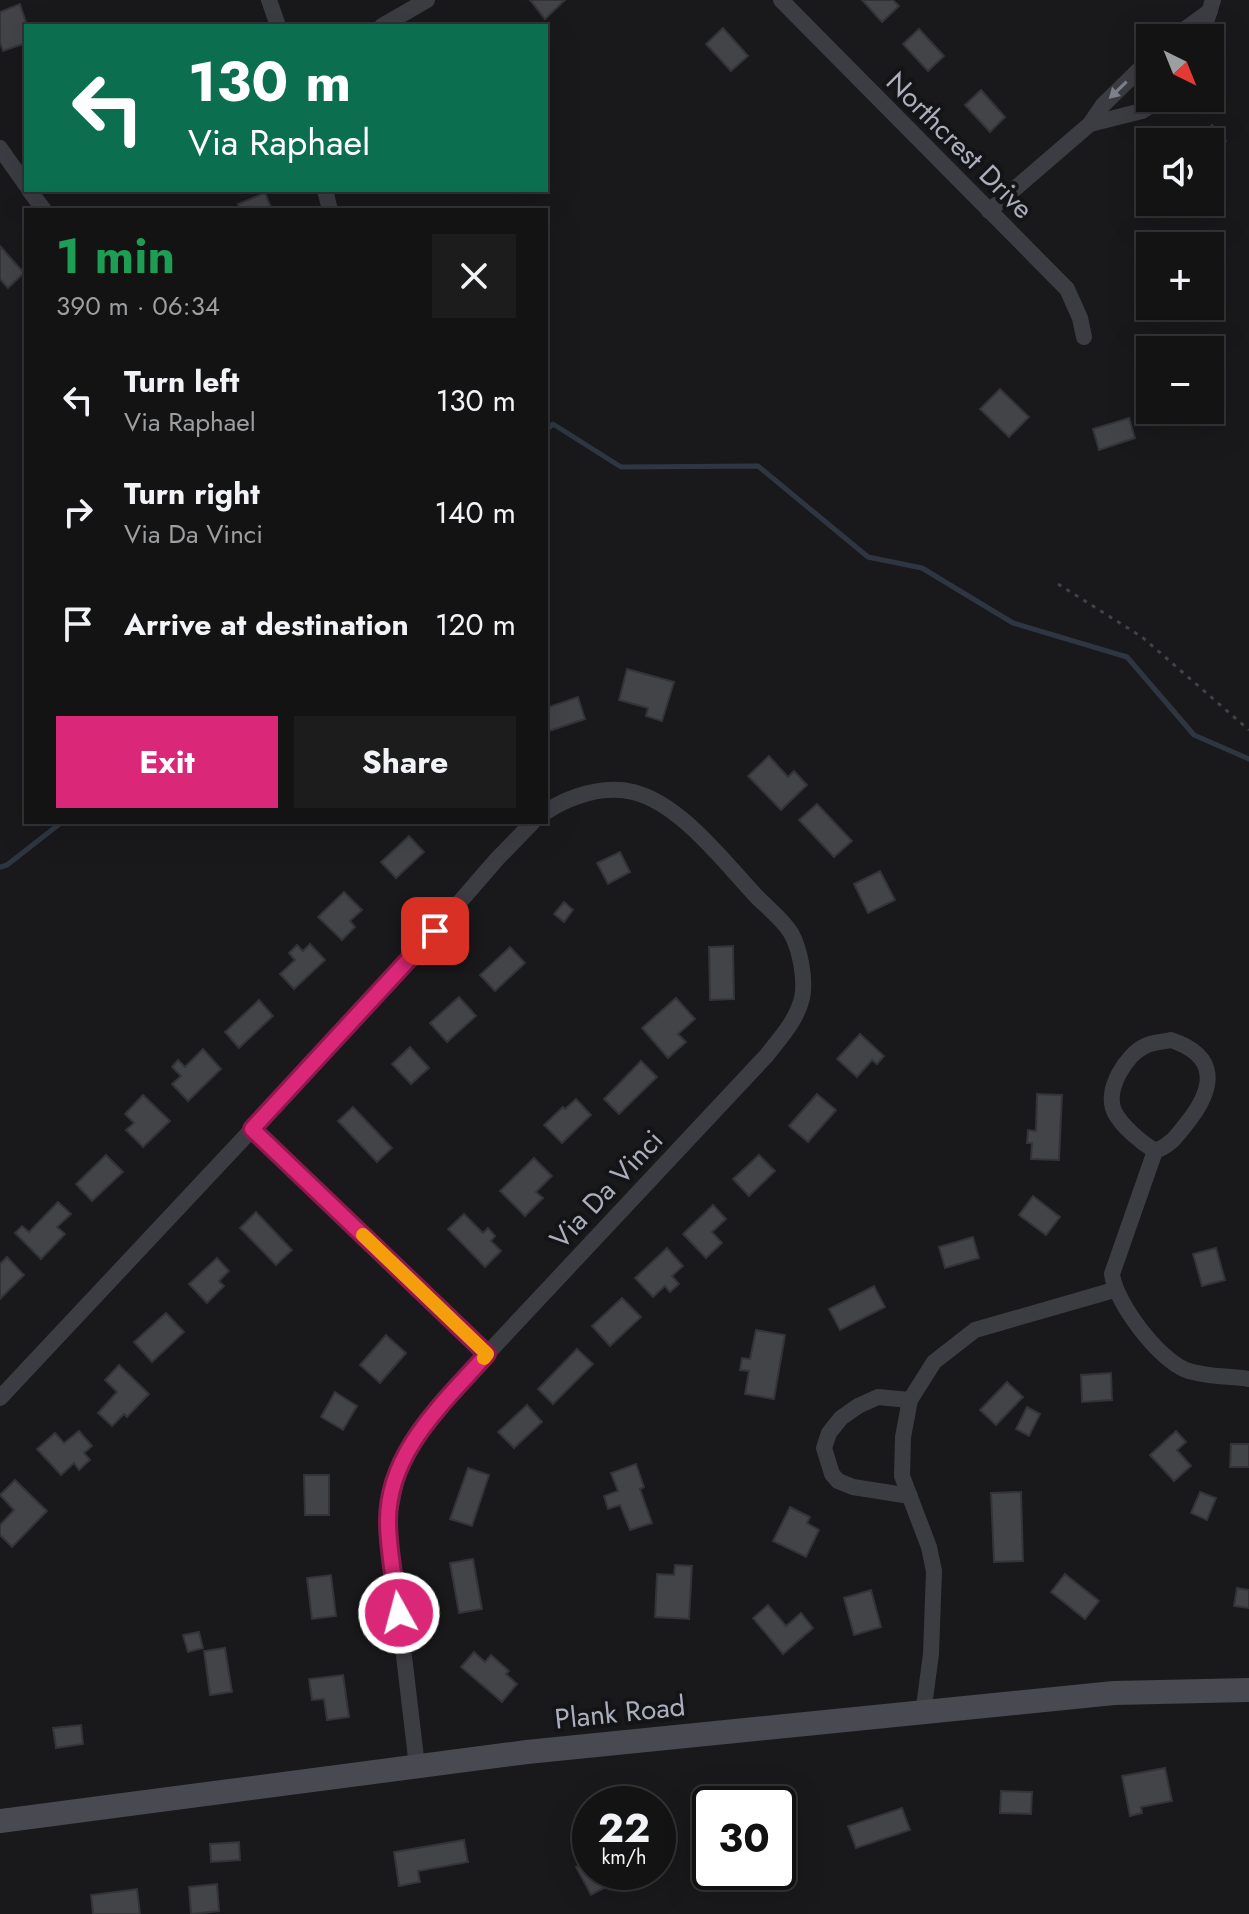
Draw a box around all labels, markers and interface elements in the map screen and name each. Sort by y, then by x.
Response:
north arrow [1136,24,1224,112]
map controls [1136,24,1224,424]
text: 130 m [188,41,351,122]
icon: left [56,56,160,160]
street label: Northcrest Drive [877,62,1043,228]
one-way arrow [1109,80,1128,98]
text: Via Raphael [188,116,370,168]
button: sound [1136,128,1224,216]
text: 1 min [56,222,175,291]
button: + [1136,232,1224,320]
button: close [432,234,516,318]
text: 390 m · 06:34 [56,287,220,325]
button: − [1136,336,1224,424]
text: Turn left [124,360,239,403]
icon: left [56,378,100,422]
text: 130 m [436,379,516,422]
text: Via Raphael [124,403,256,441]
text: Turn right [124,472,260,515]
icon: right [56,490,100,534]
text: 140 m [435,491,516,534]
text: Via Da Vinci [124,515,263,553]
icon: arrive [56,602,100,646]
text: Arrive at destination [124,603,409,646]
text: 120 m [435,603,516,646]
button: Exit [56,716,278,808]
button: Share [294,716,516,808]
pin [401,897,469,965]
icon: arrive [413,909,457,953]
street label: Via Da Vinci [540,1121,672,1258]
position arrow [357,1571,441,1655]
street label: Plank Road [553,1685,687,1740]
speed limit sign: 30 [692,1786,796,1890]
text: 22 [598,1799,650,1857]
text: km/h [601,1843,647,1872]

